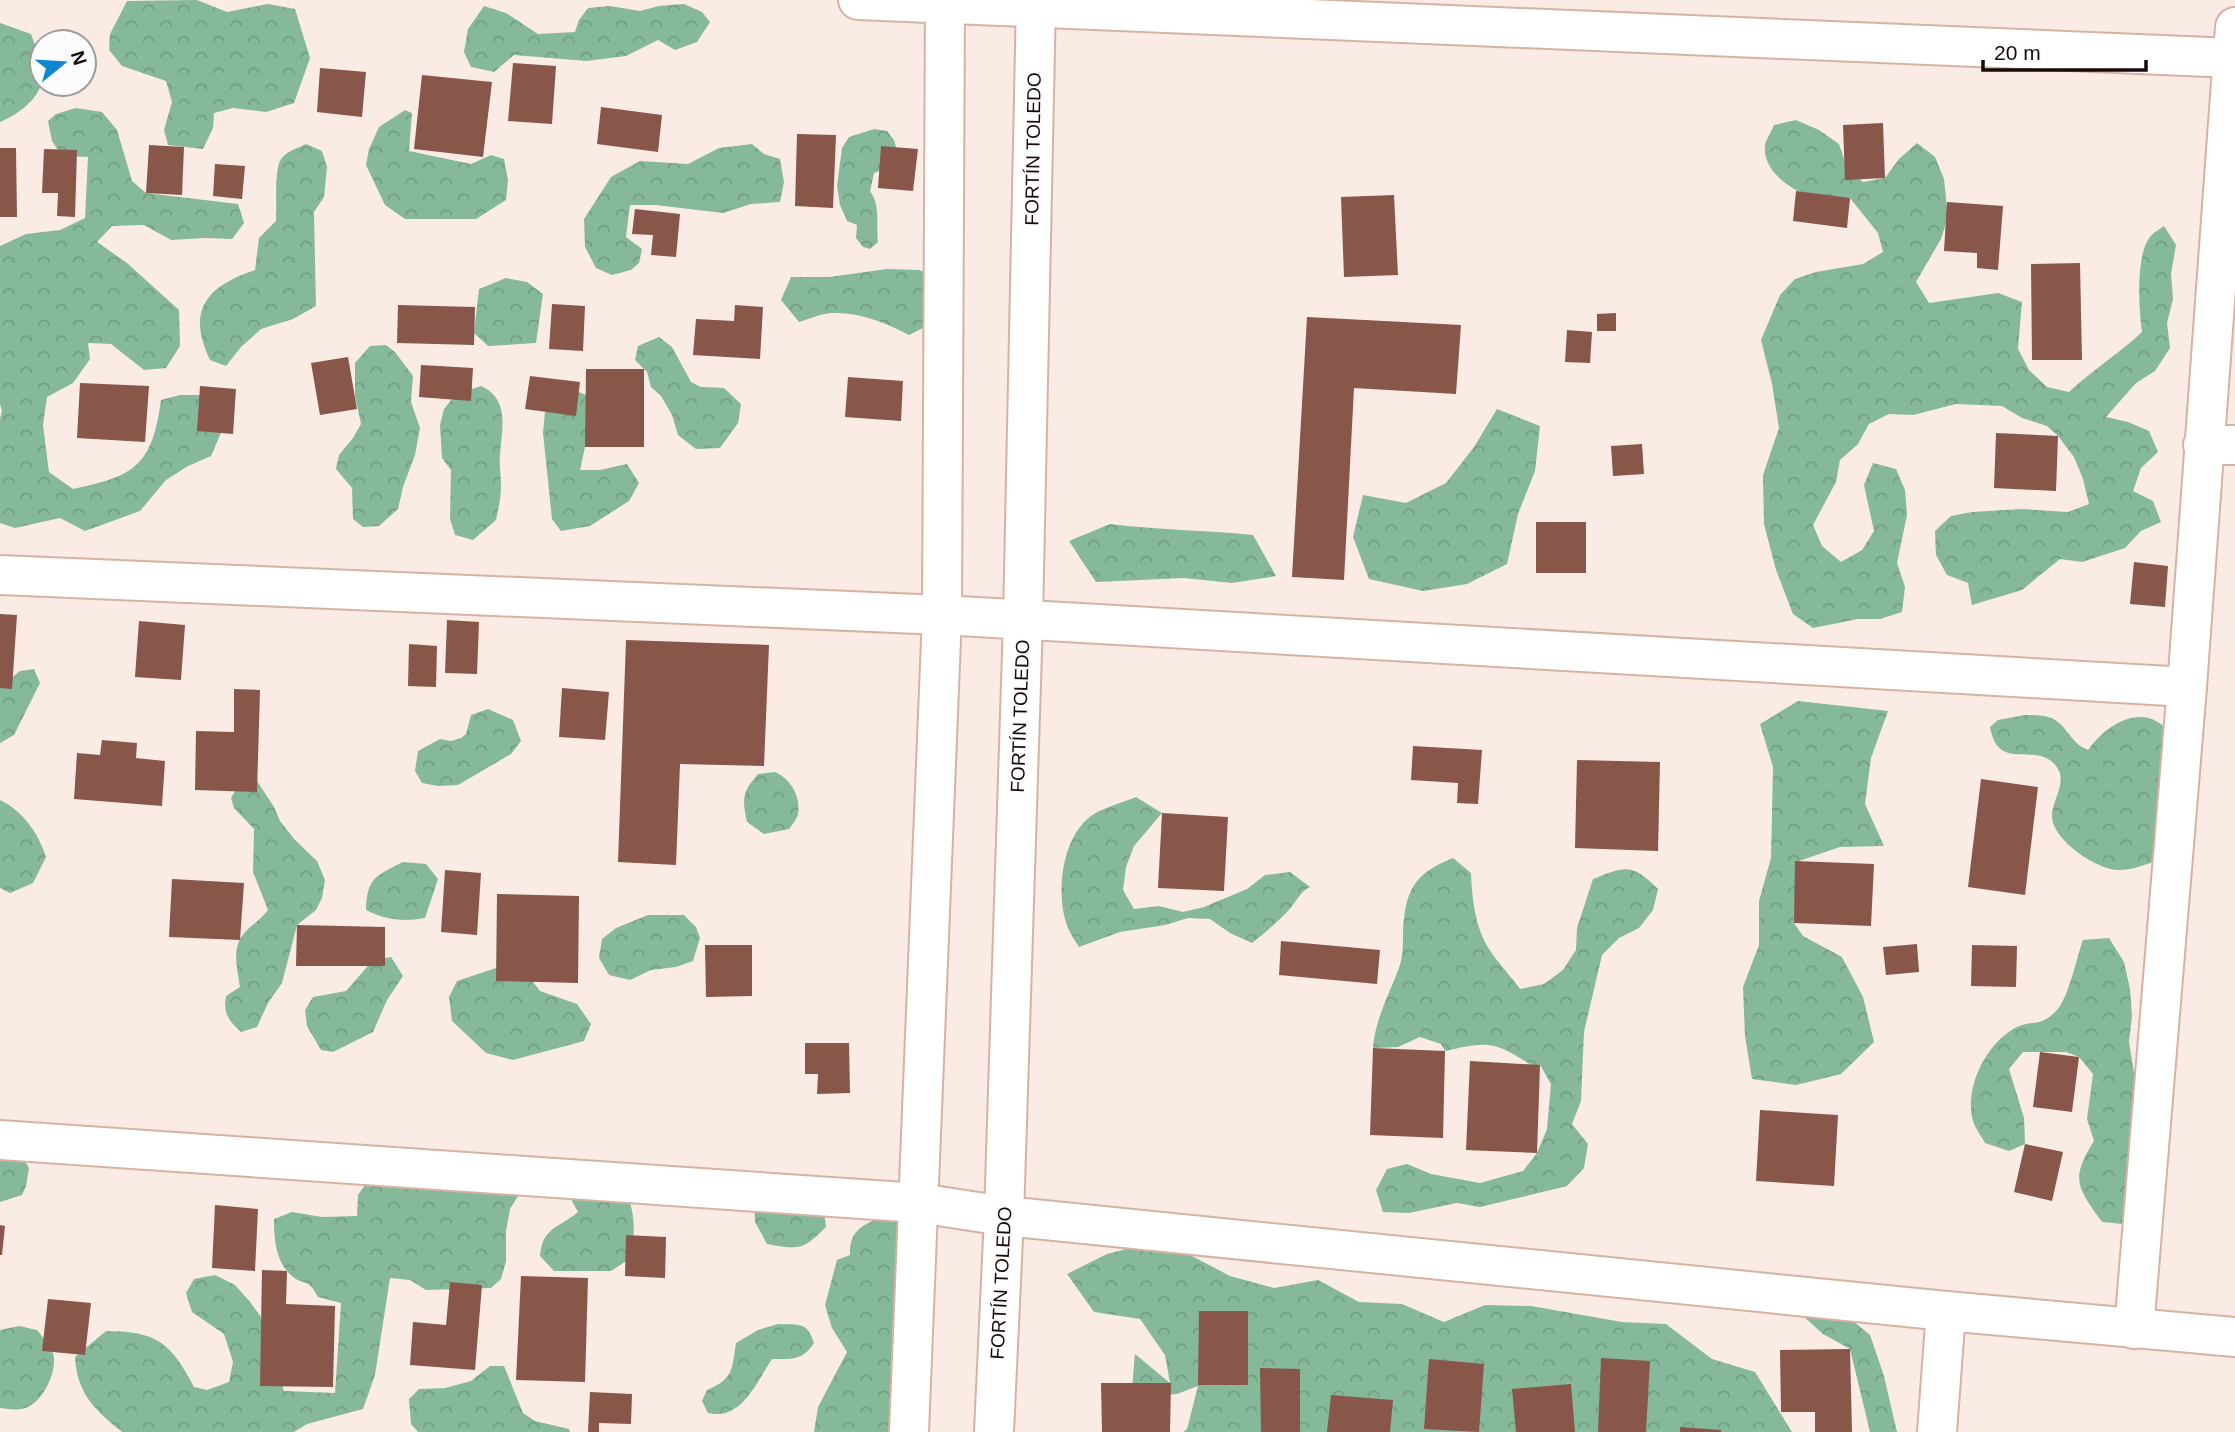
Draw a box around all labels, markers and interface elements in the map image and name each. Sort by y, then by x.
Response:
north arrow [28,28,98,98]
scale bar [1983,28,2146,72]
text: 20 m [1994,41,2041,64]
text: N [67,48,91,68]
street label: FORTÍN TOLEDO [1021,72,1045,226]
street label: FORTÍN TOLEDO [1007,639,1033,793]
street label: FORTÍN TOLEDO [987,1206,1015,1360]

